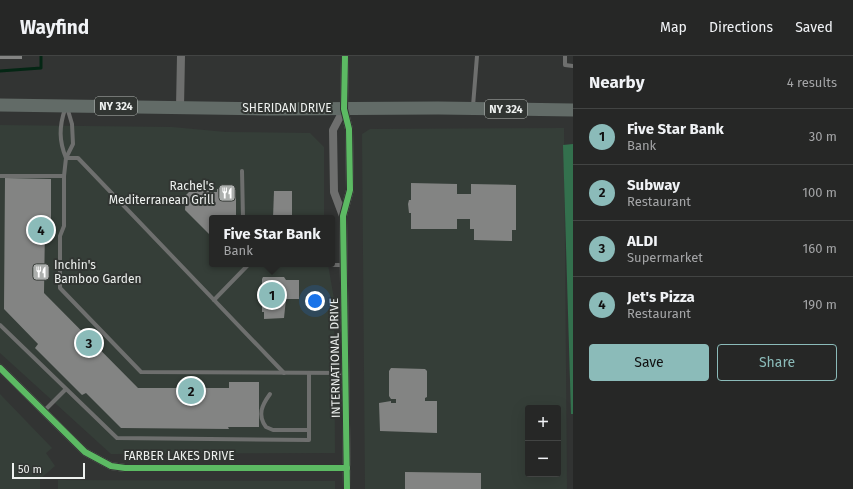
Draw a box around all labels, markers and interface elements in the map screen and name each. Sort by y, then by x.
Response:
text: Wayfind [20,16,89,39]
text: Map [660,19,687,36]
text: Directions [709,19,773,36]
text: Saved [795,19,833,36]
text: Nearby [589,72,644,93]
text: 4 results [787,75,837,90]
road number: NY 324 [95,97,137,115]
road number: NY 324 [485,100,527,118]
street label: SHERIDAN DRIVE [242,101,332,115]
text: Five Star Bank [627,120,724,138]
text: 1 [599,129,605,144]
text: 30 m [809,129,837,144]
text: Bank [627,138,656,153]
text: Subway [627,176,680,194]
place label: Rachel's Mediterranean Grill [109,179,214,207]
restaurant icon: Rachel's Mediterranean Grill [217,183,237,203]
text: 2 [599,185,605,200]
text: 100 m [802,185,837,200]
text: Restaurant [627,194,691,209]
pin: 4 [28,215,54,245]
popup [209,215,335,267]
text: Five Star Bank [224,225,320,243]
text: ALDI [627,232,658,250]
text: 3 [599,241,605,256]
text: 160 m [803,241,837,256]
text: Bank [224,243,253,258]
text: Supermarket [627,250,703,265]
place label: Inchin's Bamboo Garden [54,258,142,286]
restaurant icon: Inchin's Bamboo Garden [31,262,51,282]
pin: 1 [259,280,285,310]
text: Jet's Pizza [627,288,695,306]
your location [305,291,325,311]
text: 4 [598,297,606,312]
text: 190 m [803,297,837,312]
street label: INTERNATIONAL DRIVE [327,298,343,418]
text: Restaurant [627,306,691,321]
pin: 3 [76,328,102,358]
button: Save [589,344,709,381]
button: Share [717,344,837,381]
pin: 2 [178,376,204,406]
map controls [525,405,561,477]
button: + [525,405,561,441]
button: − [525,441,561,477]
street label: FARBER LAKES DRIVE [123,449,235,463]
scale bar [12,461,85,480]
text: 50 m [18,463,42,476]

